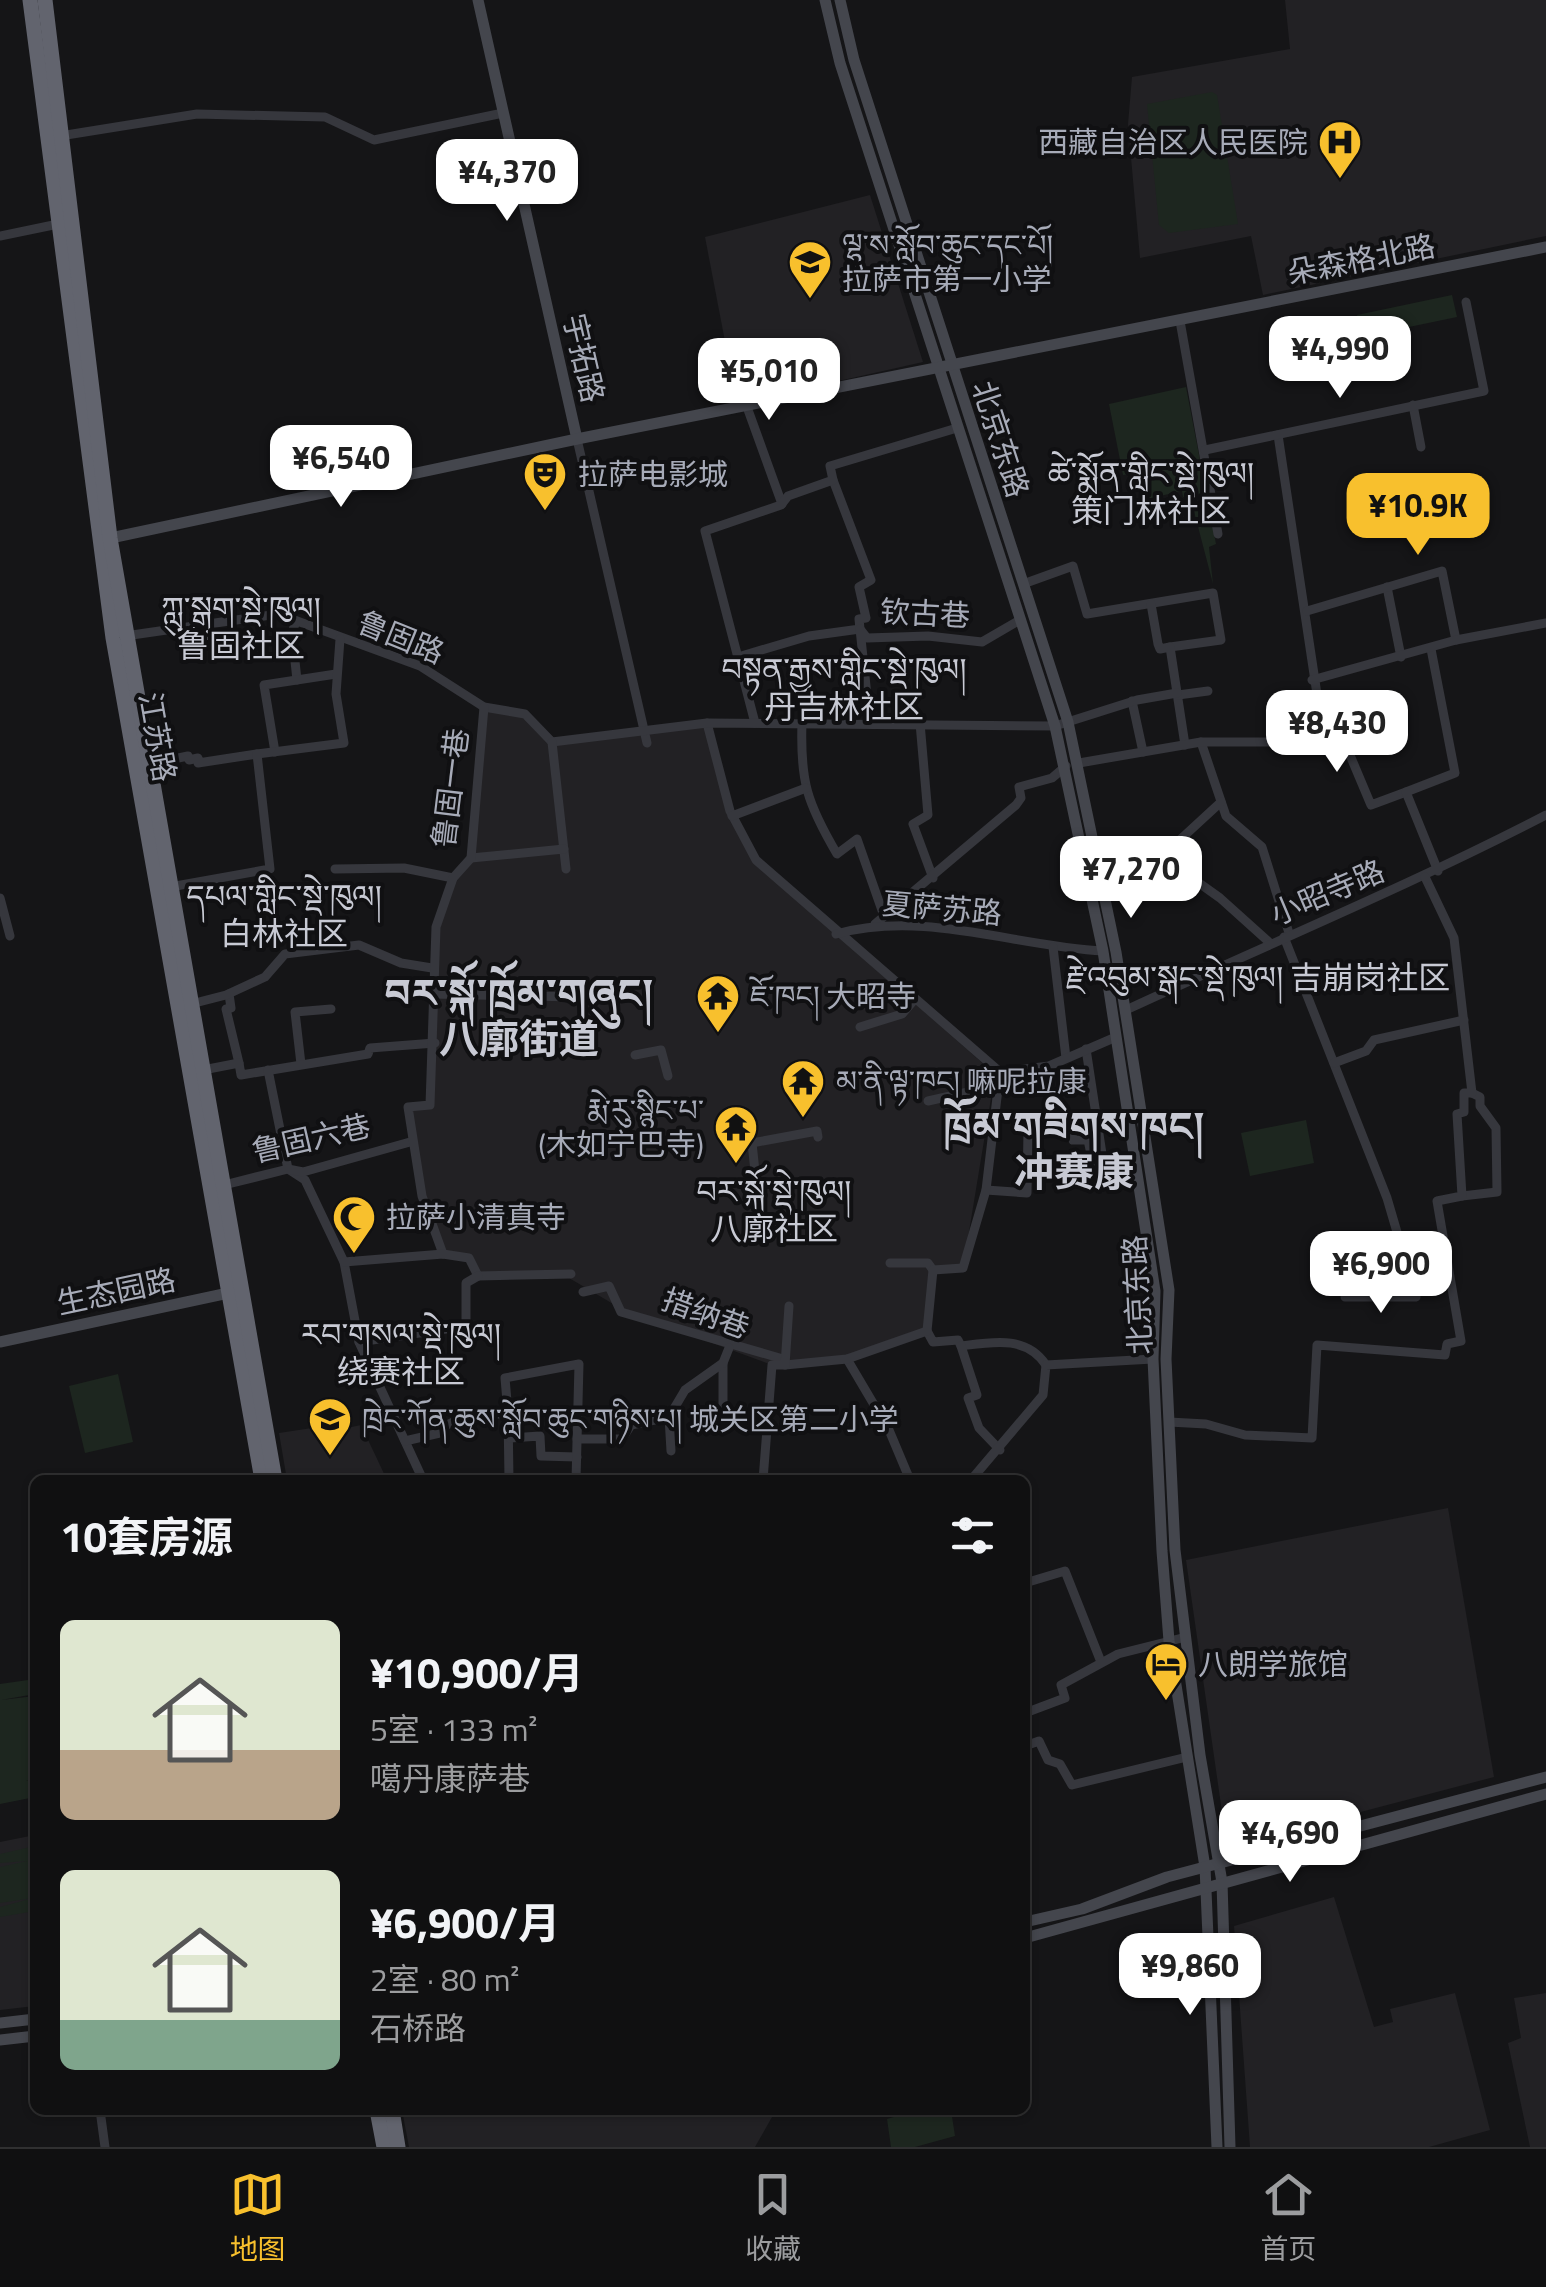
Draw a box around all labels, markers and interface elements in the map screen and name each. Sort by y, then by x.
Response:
place label: 西藏自治区人民医院 [1038,119,1308,165]
hospital icon: 西藏自治区人民医院 [1317,119,1363,180]
pin: ¥4,370 [426,139,588,224]
text: ¥4,370 [458,147,556,195]
place label: ལྷ་ས་སློབ་ཆུང་དང་པོ། 拉萨市第一小学 [842,222,1053,302]
street label: 朵森格北路 [1283,222,1439,296]
school or university icon: ལྷ་ས་སློབ་ཆུང་དང་པོ། 拉萨市第一小学 [787,239,833,300]
street label: 宇拓路 [551,309,617,407]
pin: ¥4,990 [1259,316,1421,401]
text: ¥4,990 [1291,324,1389,372]
pin: ¥5,010 [688,338,850,423]
text: ¥5,010 [720,346,818,394]
street label: 北京东路 [961,375,1041,503]
pin: ¥6,540 [260,425,422,510]
text: ¥6,540 [292,433,390,481]
district label: ཚེ་སྨོན་གླིང་སྡེ་ཁུལ། 策门林社区 [1048,449,1254,534]
theatre icon: 拉萨电影城 [522,451,568,512]
place label: 拉萨电影城 [578,451,728,497]
pin: ¥10.9K [1337,473,1499,558]
text: ¥10.9K [1369,481,1467,529]
district label: ཀླུ་སྒུག་སྡེ་ཁུལ། 鲁固社区 [161,584,321,669]
street label: 钦古巷 [879,588,971,638]
street label: 鲁固路 [351,599,451,675]
district label: བསྟན་རྒྱས་གླིང་སྡེ་ཁུལ། 丹吉林社区 [722,645,967,730]
street label: 江苏路 [128,689,188,785]
pin: ¥8,430 [1256,690,1418,775]
text: ¥8,430 [1288,698,1386,746]
street label: 鲁固一巷 [420,726,480,850]
pin: ¥7,270 [1050,836,1212,921]
text: ¥7,270 [1082,844,1180,892]
street label: 小昭寺路 [1263,847,1391,937]
district label: དཔལ་གླིང་སྡེ་ཁུལ། 白林社区 [186,872,382,957]
street label: 夏萨苏路 [880,880,1004,936]
district label: རྗེ་འབུམ་སྒང་སྡེ་ཁུལ། 吉崩岗社区 [1066,953,1450,1005]
district label: བར་སྐོ་ཁྲོམ་གཞུང། 八廓街道 [384,959,654,1069]
temple icon: ཇོ་ཁང། 大昭寺 [695,973,741,1034]
place label: ཇོ་ཁང། 大昭寺 [748,973,916,1022]
temple icon: མ་ནི་ལྟ་ཁང། 嘛呢拉康 [780,1058,826,1119]
place label: མ་ནི་ལྟ་ཁང། 嘛呢拉康 [836,1058,1087,1107]
place label: རྨེ་རུ་སྙིང་པ་ (木如宁巴寺) [538,1087,704,1167]
district label: ཁྲོམ་གཟིགས་ཁང། 冲赛康 [943,1095,1205,1202]
street label: 鲁固六巷 [247,1102,375,1174]
temple icon: རྨེ་རུ་སྙིང་པ་ (木如宁巴寺) [713,1104,759,1165]
district label: བར་སྐོ་སྡེ་ཁུལ། 八廓社区 [697,1164,851,1252]
mosque icon: 拉萨小清真寺 [331,1194,377,1255]
place label: 拉萨小清真寺 [386,1194,566,1240]
pin: ¥6,900 [1300,1231,1462,1316]
street label: 北京东路 [1111,1234,1163,1356]
text: ¥6,900 [1332,1239,1430,1287]
street label: 生态园路 [53,1256,179,1326]
street label: 措纳巷 [656,1276,756,1350]
district label: རབ་གསལ་སྡེ་ཁུལ། 绕赛社区 [301,1310,501,1395]
school or university icon: ཁྲེང་ཀོན་ཆུས་སློབ་ཆུང་གཉིས་པ། 城关区第二小学 [307,1396,353,1457]
place label: ཁྲེང་ཀོན་ཆུས་སློབ་ཆུང་གཉིས་པ། 城关区第二小学 [362,1396,899,1445]
text: 10套房源 [60,1504,233,1568]
icon: filters [945,1508,1000,1563]
text: ¥10,900/月 [370,1640,584,1704]
hotel icon: 八朗学旅馆 [1143,1641,1189,1702]
place label: 八朗学旅馆 [1198,1641,1348,1687]
icon: home [140,1660,260,1780]
text: 5室 · 133 m² [370,1705,537,1753]
text: 噶丹康萨巷 [370,1754,530,1802]
pin: ¥4,690 [1209,1800,1371,1885]
text: ¥4,690 [1241,1808,1339,1856]
text: ¥6,900/月 [370,1890,560,1954]
icon: home [140,1910,260,2030]
pin: ¥9,860 [1109,1933,1271,2018]
text: ¥9,860 [1141,1941,1239,1989]
text: 2室 · 80 m² [370,1955,520,2003]
text: 石桥路 [370,2004,466,2052]
tab: 地图 [230,2167,286,2270]
tab: 收藏 [745,2167,801,2270]
tab: 首页 [1260,2167,1316,2270]

